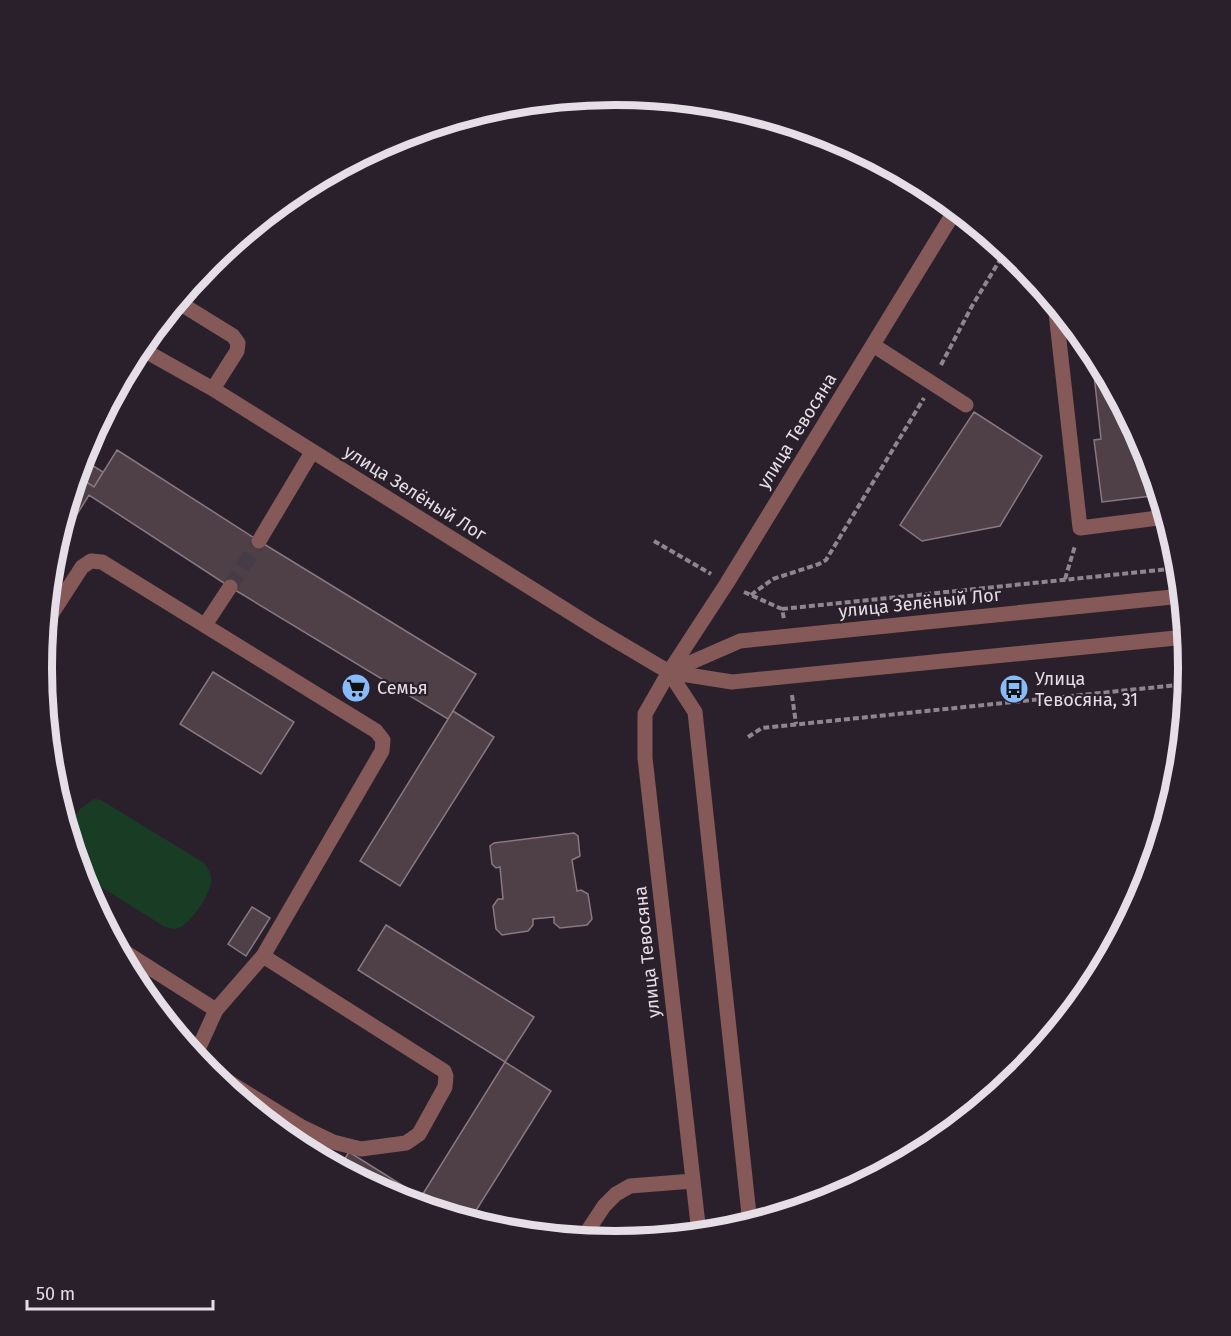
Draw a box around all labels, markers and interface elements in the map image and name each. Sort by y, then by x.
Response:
street label: улица Тевосяна [753,369,841,493]
street label: улица Зелёный Лог [340,440,490,546]
street label: улица Зелёный Лог [837,583,1003,622]
place label: Улица Тевосяна, 31 [1035,668,1138,711]
supermarket icon: Семья [340,672,372,704]
bus stop icon: Улица Тевосяна, 31 [998,673,1030,705]
place label: Семья [377,677,428,699]
street label: улица Тевосяна [629,885,665,1019]
scale bar [27,1273,213,1311]
text: 50 m [36,1283,75,1305]

